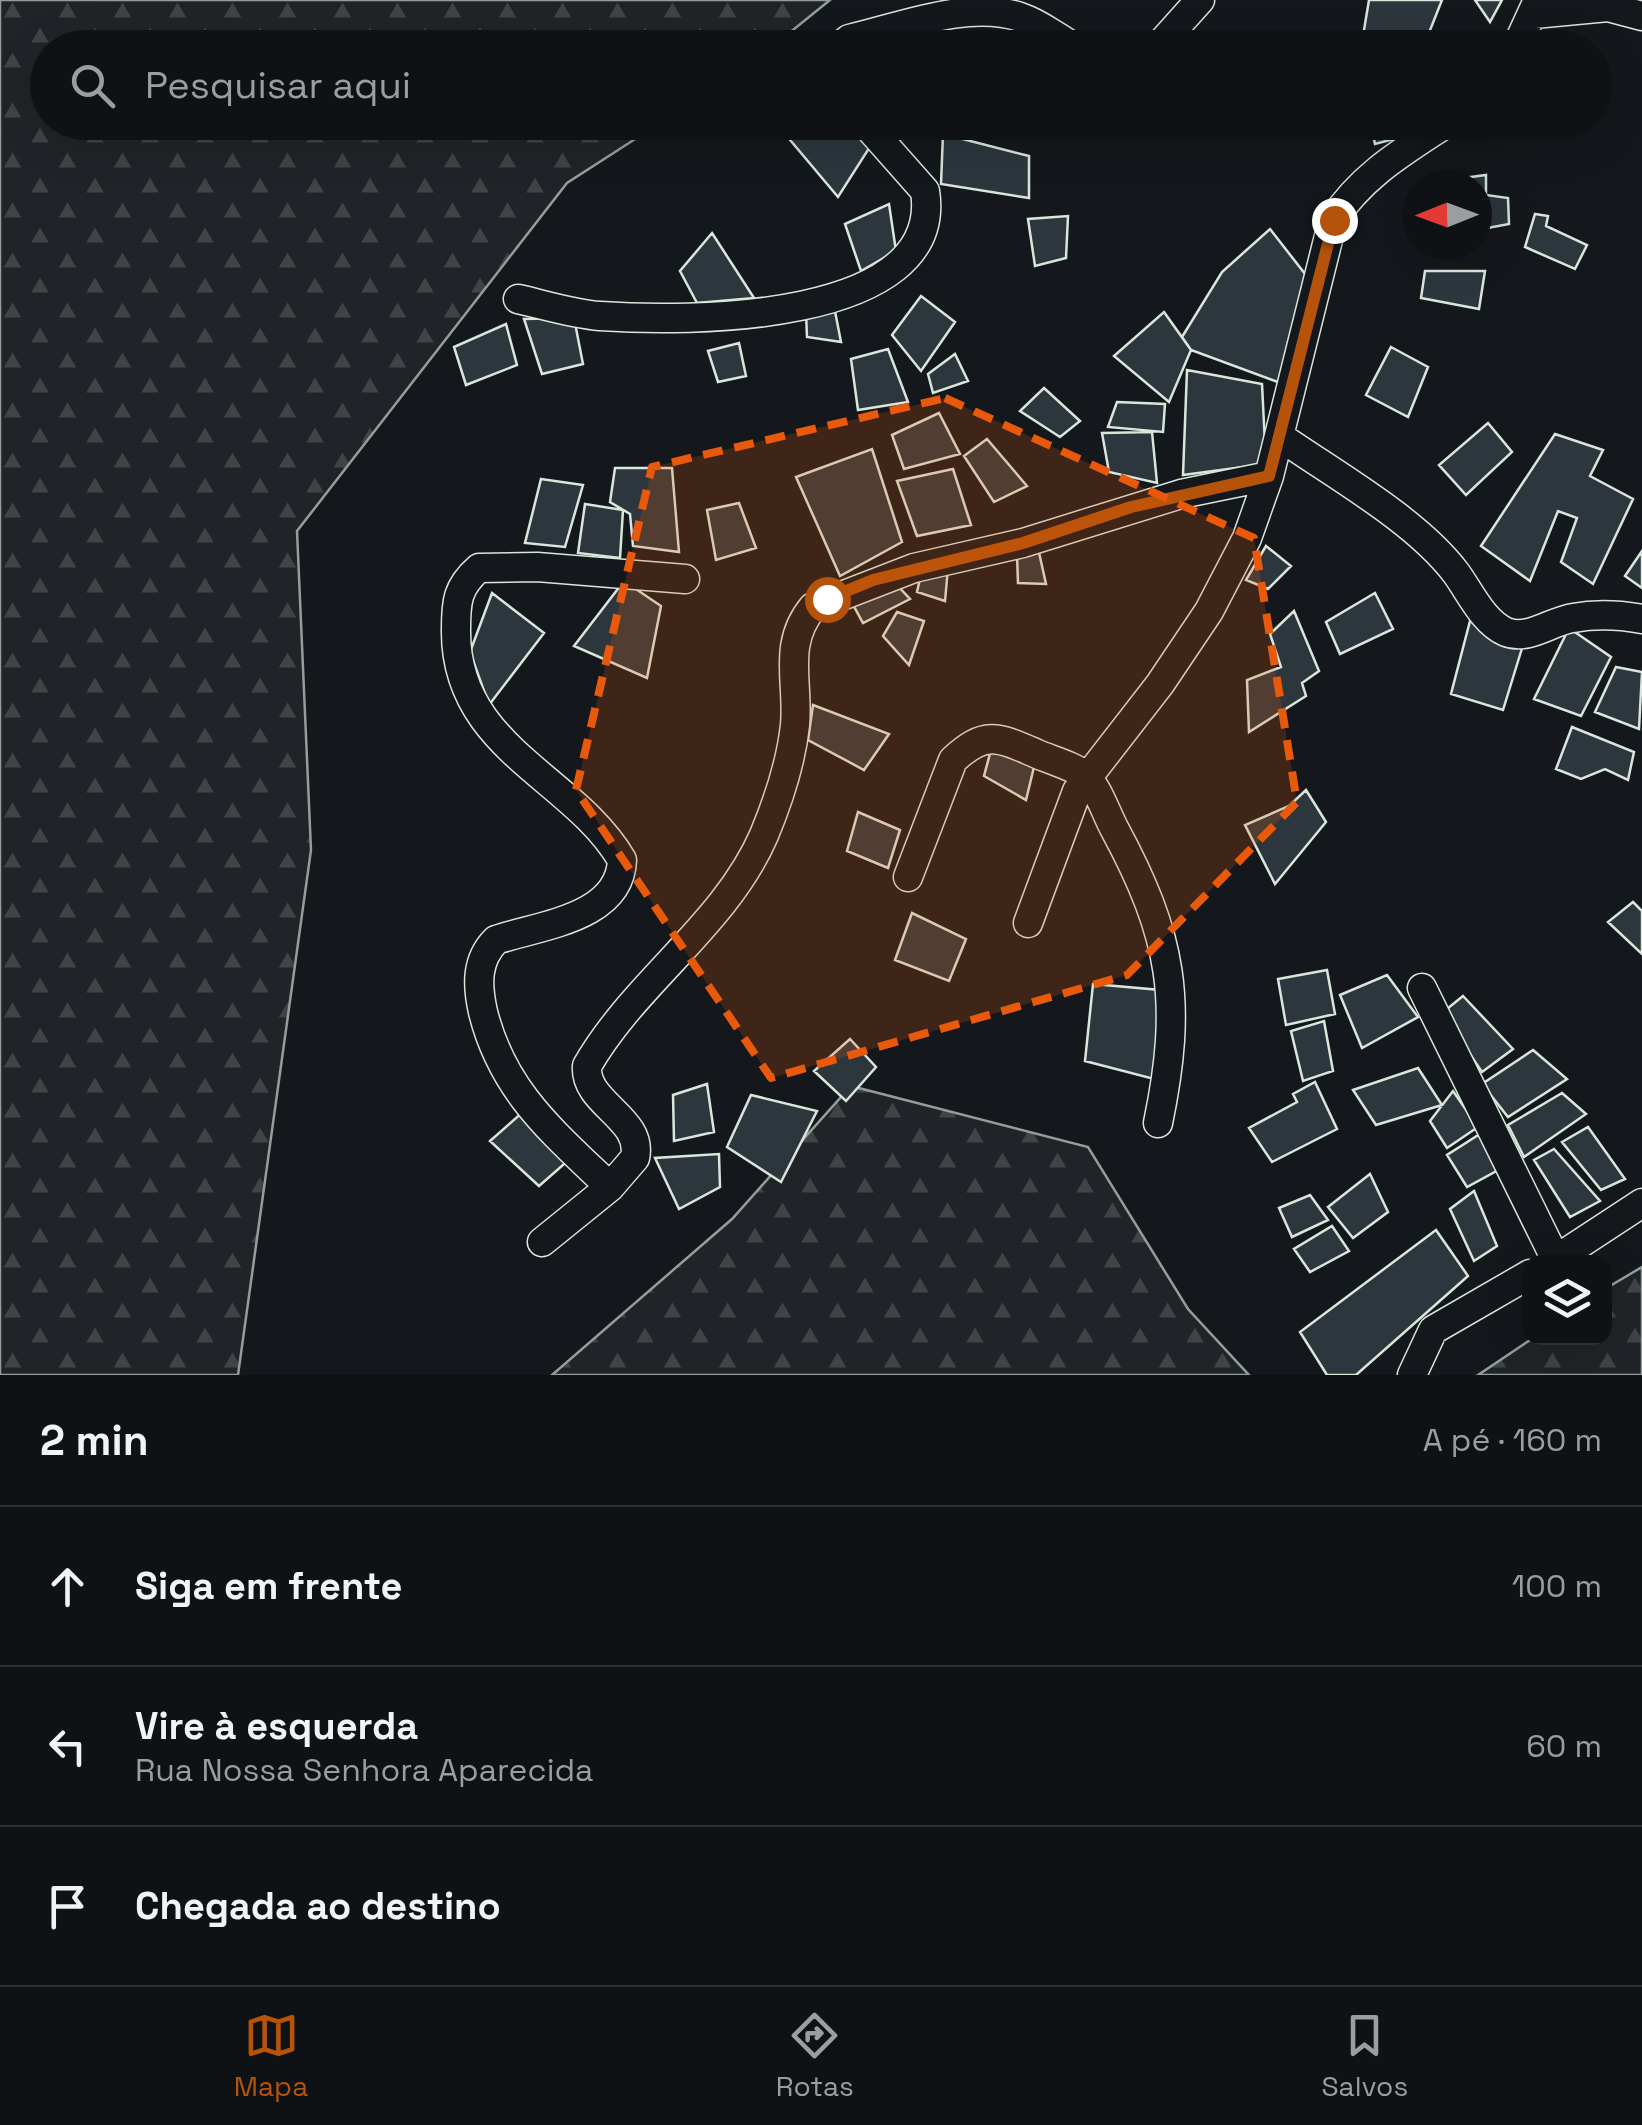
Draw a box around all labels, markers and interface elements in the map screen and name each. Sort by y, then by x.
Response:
search box [30,30,1612,140]
icon: search [65,58,120,113]
text: Pesquisar aqui [145,61,411,109]
north arrow [1402,170,1492,260]
route end [1312,198,1358,244]
route start [805,577,851,623]
map controls [1522,1255,1612,1345]
button: layers [1522,1255,1612,1345]
text: 2 min [40,1414,149,1467]
text: A pé · 160 m [1423,1420,1602,1460]
icon: ahead [40,1559,95,1614]
text: Siga em frente [135,1562,402,1610]
text: 100 m [1512,1566,1602,1606]
text: Vire à esquerda [135,1702,418,1750]
icon: left [40,1719,95,1774]
text: 60 m [1526,1726,1602,1766]
text: Rua Nossa Senhora Aparecida [135,1750,594,1790]
icon: arrive [40,1879,95,1934]
text: Chegada ao destino [135,1882,501,1930]
tab: Mapa [234,2008,308,2104]
tab: Rotas [776,2008,854,2104]
tab: Salvos [1321,2008,1408,2104]

